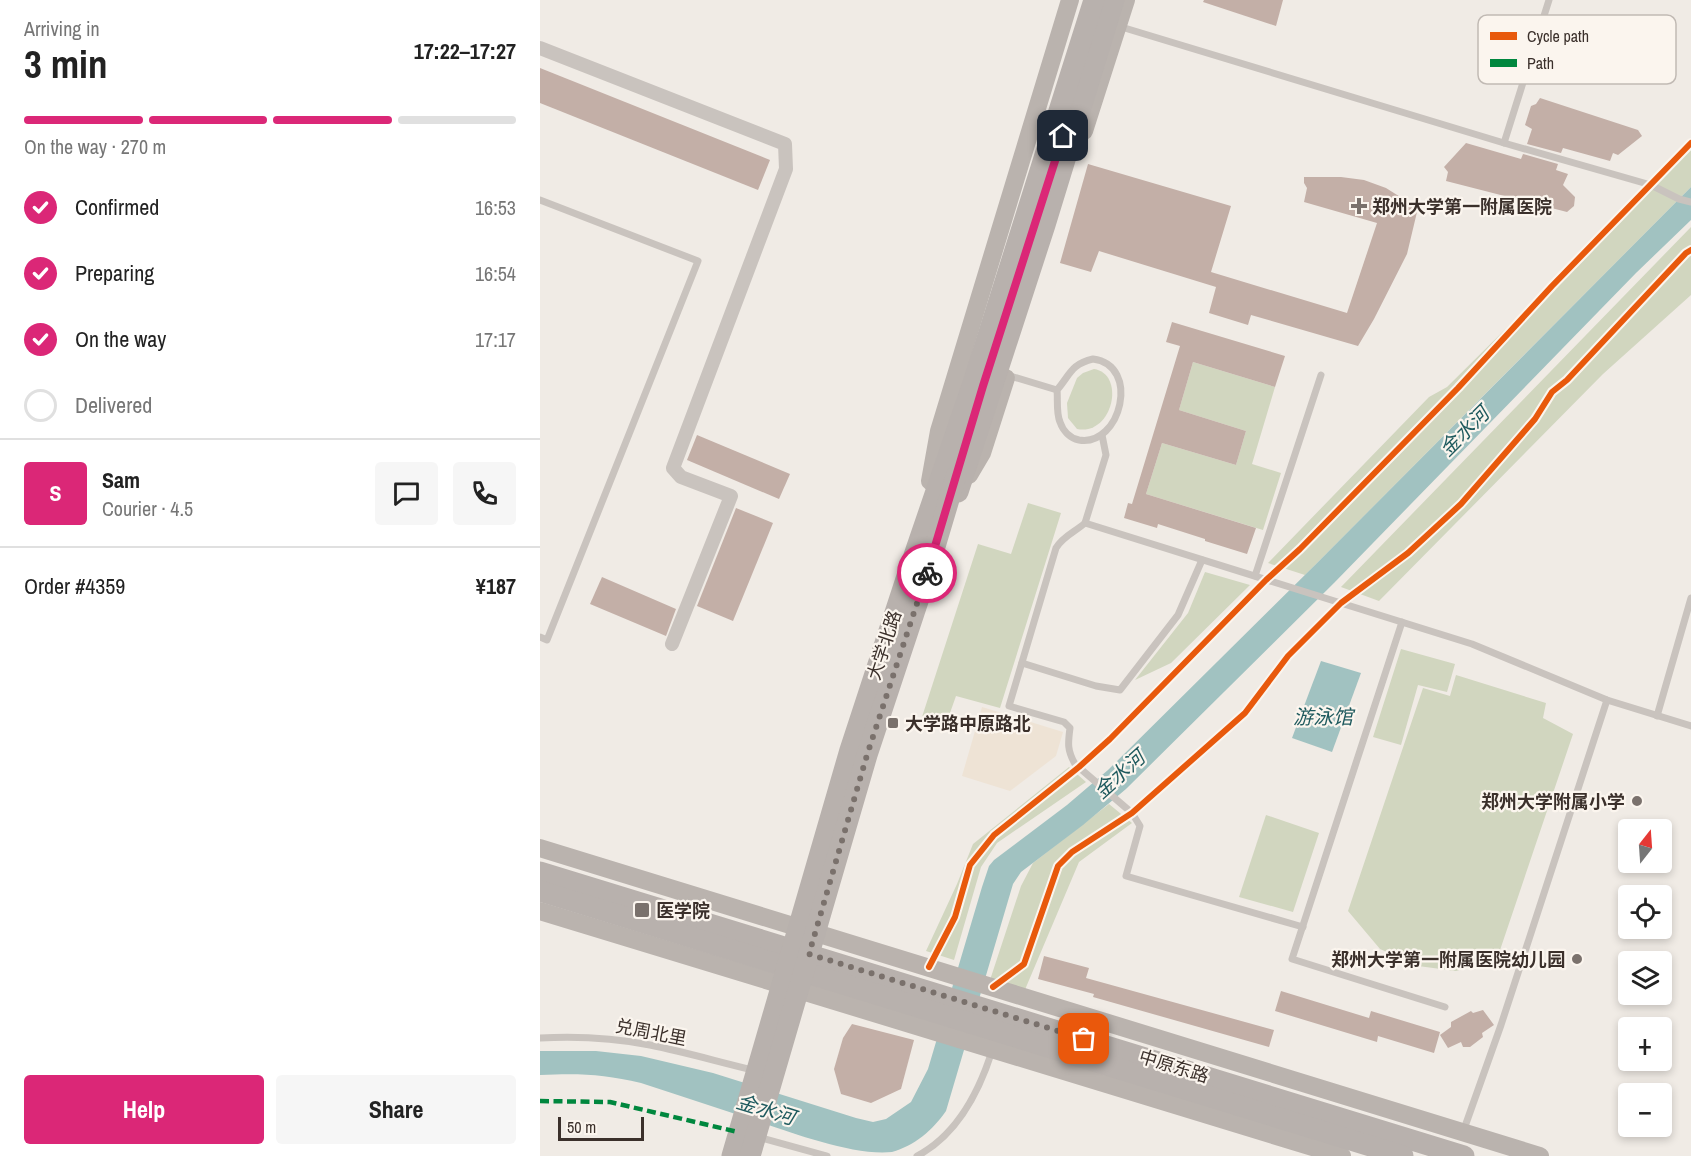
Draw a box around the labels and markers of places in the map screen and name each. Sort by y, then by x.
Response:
pin [1037,110,1088,161]
place label: 郑州大学第一附属医院 [1372,194,1552,219]
marker: 郑州大学第一附属医院 [1350,197,1368,215]
place label: 大学路中原路北 [905,711,1031,736]
marker: 大学路中原路北 [886,716,900,730]
place label: 郑州大学附属小学 [1481,789,1625,814]
marker: 郑州大学附属小学 [1630,794,1644,808]
place label: 医学院 [656,898,710,923]
marker: 医学院 [633,901,651,919]
place label: 郑州大学第一附属医院幼儿园 [1331,947,1565,972]
marker: 郑州大学第一附属医院幼儿园 [1570,952,1584,966]
pin [1058,1013,1109,1064]

